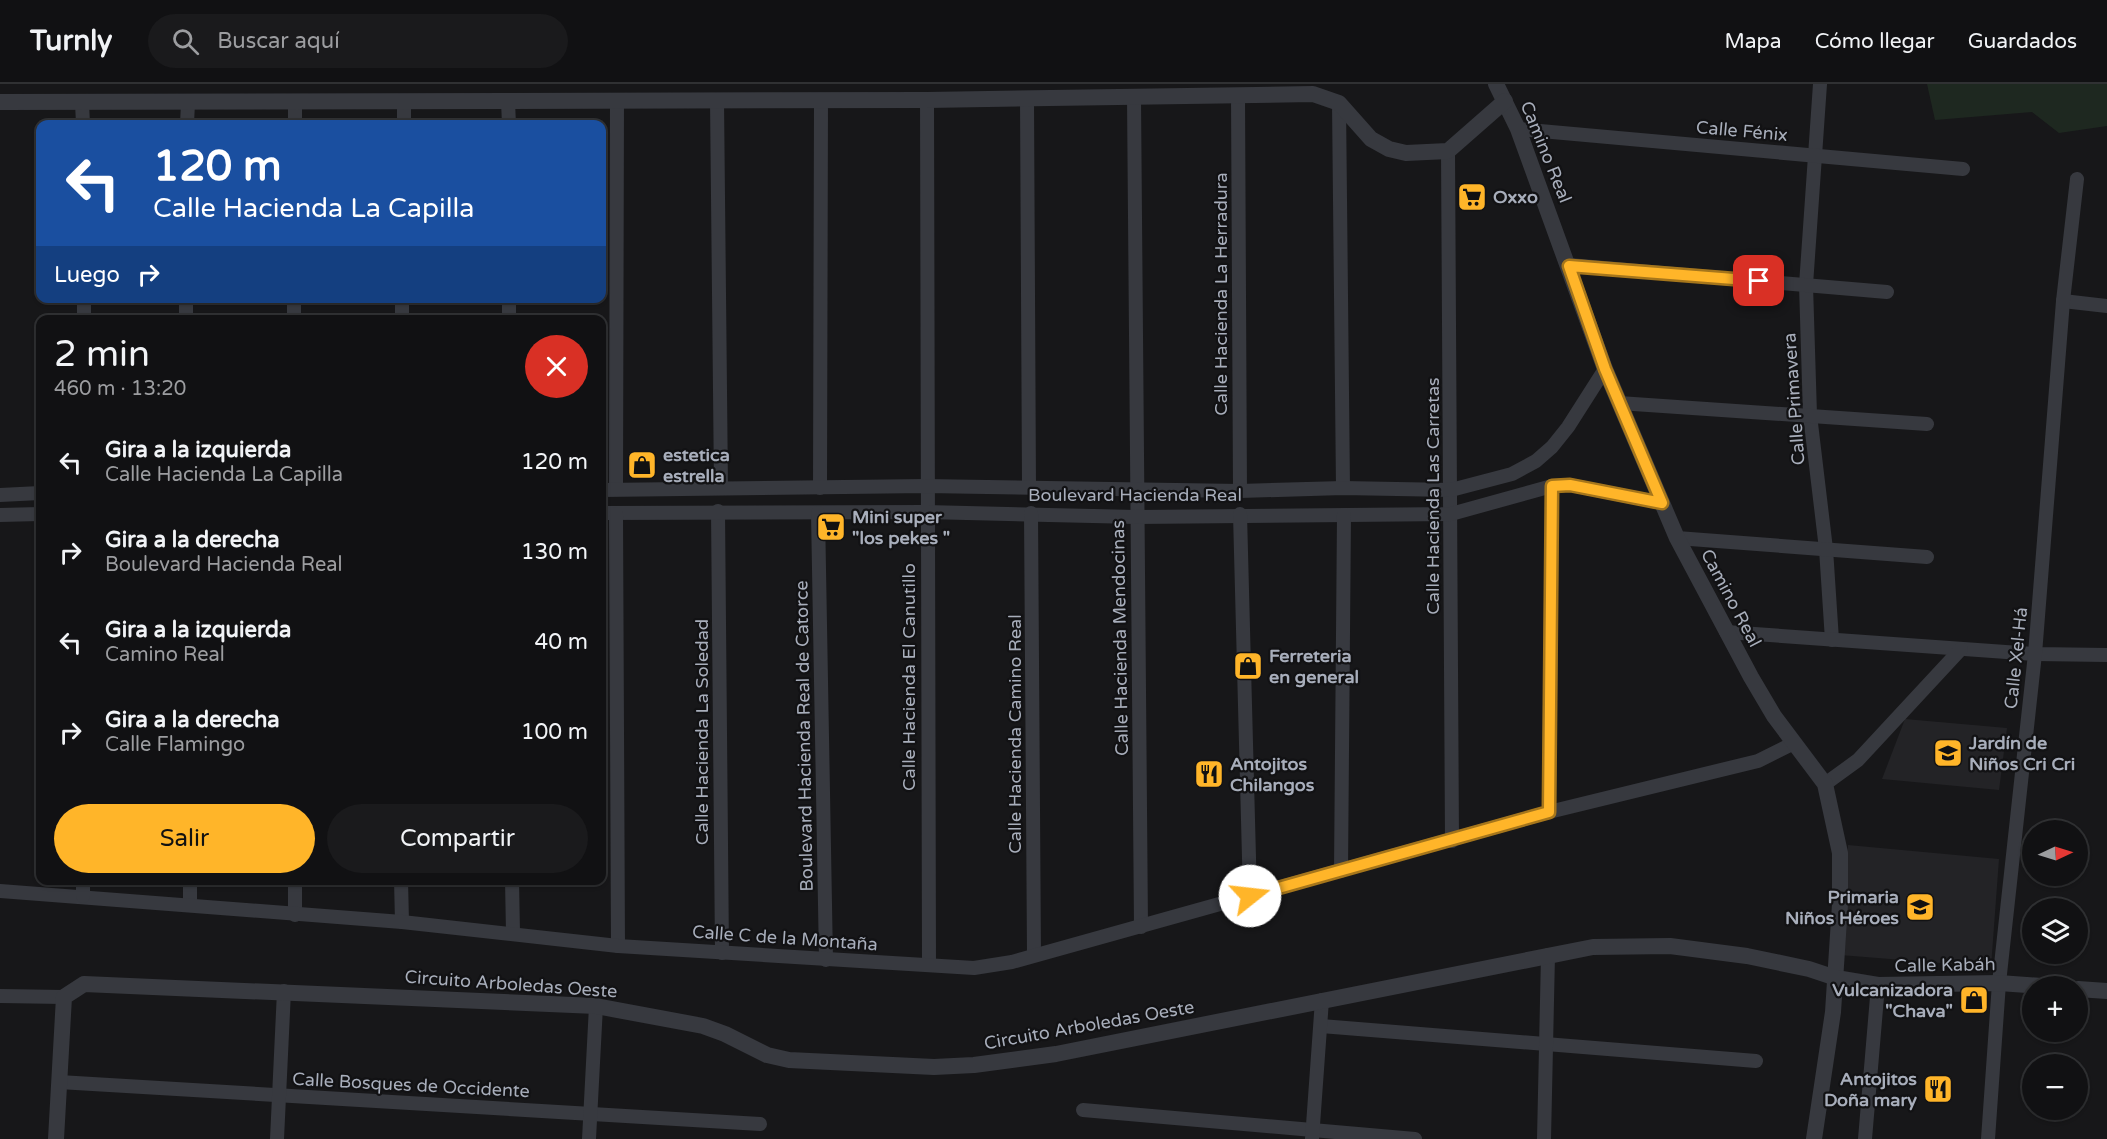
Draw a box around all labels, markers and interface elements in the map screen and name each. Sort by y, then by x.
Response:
search box [148,14,568,68]
text: Turnly [30,24,112,58]
icon: search [169,25,202,58]
text: Buscar aquí [217,28,340,54]
text: Mapa [1724,29,1782,54]
text: Cómo llegar [1815,29,1935,54]
text: Guardados [1968,29,2077,54]
street label: Camino Real [1516,98,1576,206]
street label: Calle Fénix [1695,116,1789,146]
text: 120 m [153,141,282,192]
icon: left [54,144,132,222]
street label: Calle Hacienda La Herradura [1210,172,1232,416]
supermarket icon: Oxxo [1456,181,1488,213]
place label: Oxxo [1493,186,1538,208]
text: Calle Hacienda La Capilla [153,192,474,225]
pin [1733,255,1784,306]
icon: right [132,258,165,291]
text: Luego [54,262,120,288]
icon: arrive [1742,264,1775,297]
street label: Calle Primavera [1778,332,1810,466]
text: 2 min [54,333,150,376]
button: close [525,335,588,398]
text: 460 m · 13:20 [54,377,186,401]
street label: Calle Hacienda Las Carretas [1422,377,1444,615]
text: Gira a la izquierda [105,437,291,463]
place label: estetica estrella [663,444,730,487]
icon: left [54,446,87,479]
text: 120 m [521,449,588,475]
shop icon: estetica estrella [626,449,658,481]
text: Calle Hacienda La Capilla [105,463,343,487]
street label: Boulevard Hacienda Real [1028,484,1242,506]
place label: Mini super "los pekes " [852,506,950,549]
supermarket icon: Mini super "los pekes " [815,511,847,543]
street label: Calle Hacienda Mendocinas [1107,520,1133,756]
text: Gira a la derecha [105,527,280,553]
icon: right [54,536,87,569]
text: 130 m [521,539,588,565]
street label: Camino Real [1696,545,1766,651]
text: Boulevard Hacienda Real [105,553,343,577]
street label: Calle Hacienda El Canutillo [898,563,920,791]
street label: Boulevard Hacienda Real de Catorce [790,580,818,892]
street label: Calle Xel-Há [2000,606,2032,710]
street label: Calle Hacienda Camino Real [1004,614,1026,854]
text: Gira a la izquierda [105,617,291,643]
street label: Calle Hacienda La Soledad [691,619,713,845]
icon: left [54,626,87,659]
text: 40 m [534,629,588,655]
text: Camino Real [105,643,225,667]
place label: Ferreteria en general [1269,645,1359,688]
shop icon: Ferreteria en general [1232,650,1264,682]
text: Gira a la derecha [105,707,280,733]
icon: right [54,716,87,749]
text: 100 m [521,719,588,745]
place label: Jardín de Niños Cri Cri [1968,732,2075,775]
text: Calle Flamingo [105,733,245,757]
school or university icon: Jardín de Niños Cri Cri [1932,737,1964,769]
place label: Antojitos Chilangos [1230,753,1315,796]
restaurant icon: Antojitos Chilangos [1193,758,1225,790]
button: Salir [54,804,315,873]
button: Compartir [327,804,588,873]
north arrow [2022,820,2088,886]
map controls [2022,820,2088,1120]
position arrow [1218,864,1282,928]
place label: Primaria Niños Héroes [1785,886,1899,929]
school or university icon: Primaria Niños Héroes [1904,891,1936,923]
button: layers [2022,898,2088,964]
street label: Calle C de la Montaña [691,921,879,955]
street label: Calle Kabáh [1894,953,1996,977]
street label: Circuito Arboledas Oeste [404,966,618,1002]
button: + [2022,976,2088,1042]
place label: Vulcanizadora "Chava" [1832,979,1953,1022]
shop icon: Vulcanizadora "Chava" [1958,984,1990,1016]
street label: Circuito Arboledas Oeste [982,996,1196,1054]
button: − [2022,1054,2088,1120]
street label: Calle Bosques de Occidente [292,1068,530,1102]
place label: Antojitos Doña mary [1824,1068,1917,1111]
restaurant icon: Antojitos Doña mary [1922,1073,1954,1105]

